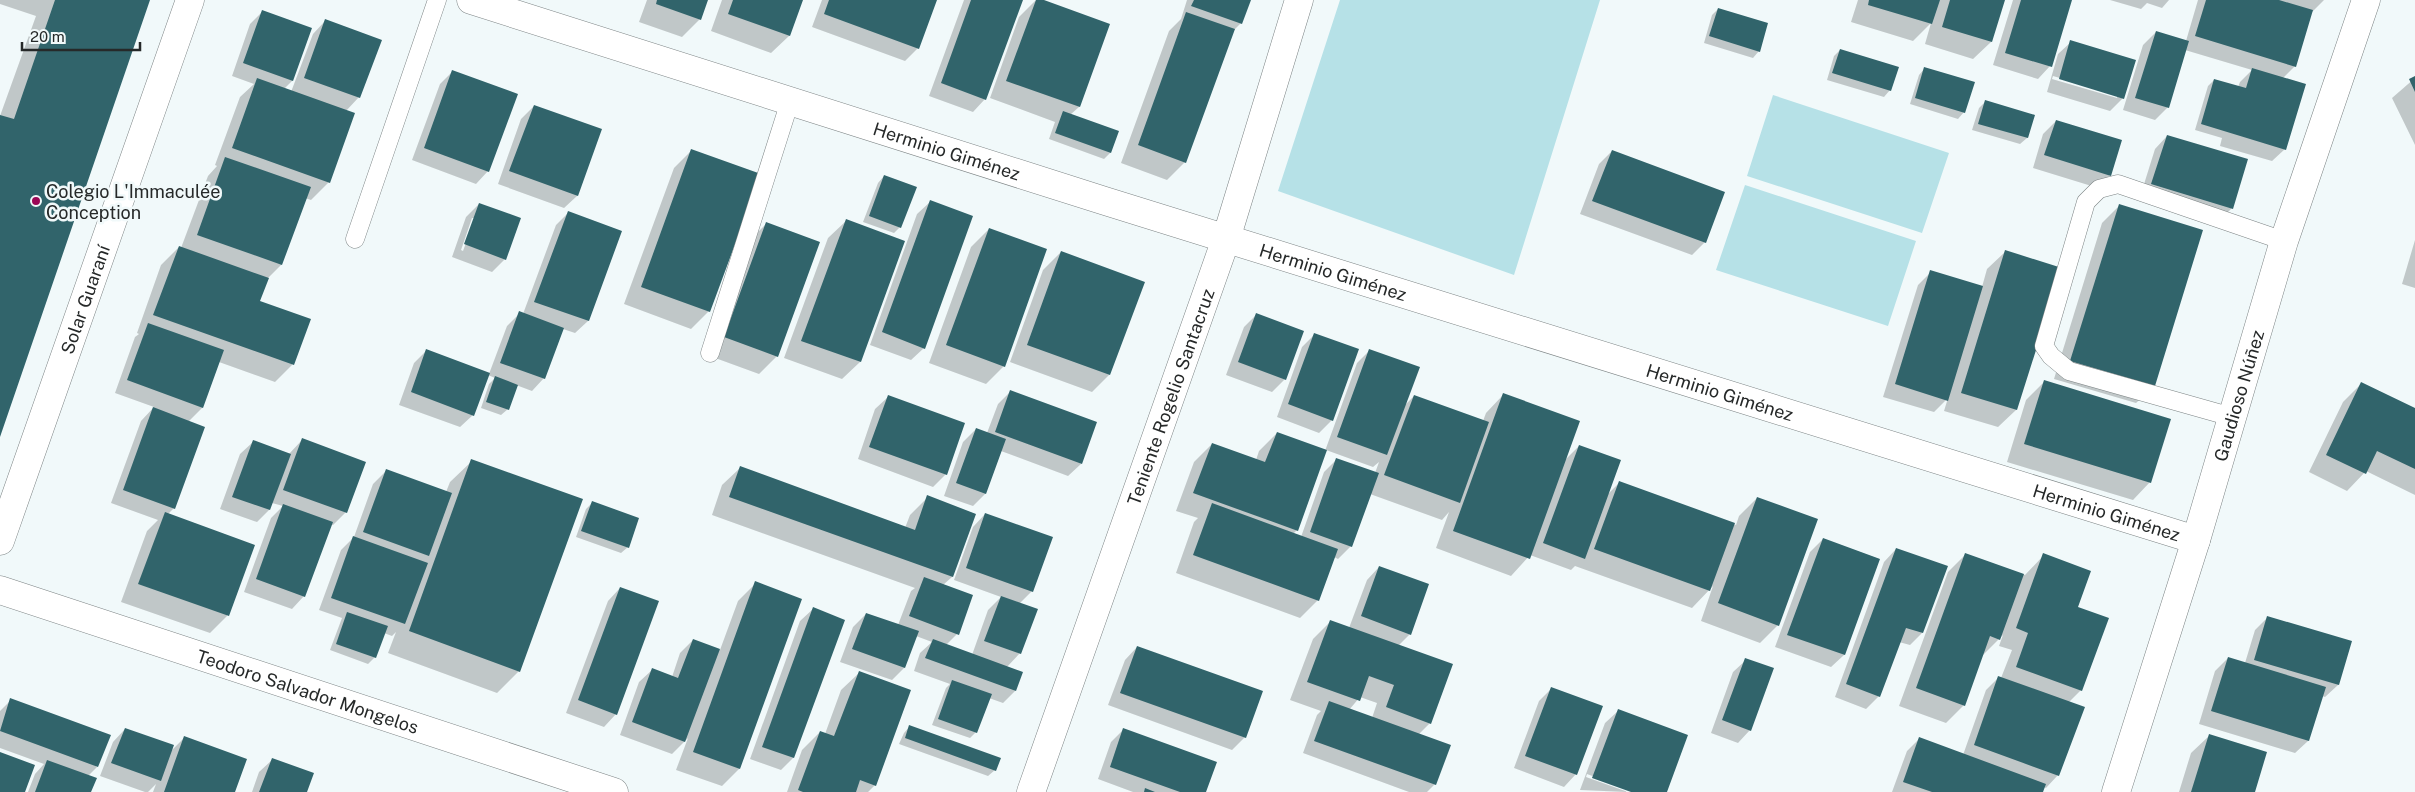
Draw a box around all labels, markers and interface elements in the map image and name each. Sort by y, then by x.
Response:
scale bar [22,20,140,52]
text: 20 m [30,28,65,45]
street label: Herminio Giménez [871,118,1023,184]
place label: Colegio L'Immaculée Conception [46,181,221,223]
marker: Colegio L'Immaculée Conception [30,195,42,207]
street label: Herminio Giménez [1257,239,1409,305]
street label: Solar Guaraní [56,242,114,357]
street label: Teniente Rogelio Santacruz [1123,286,1218,508]
street label: Gaudioso Núñez [2209,327,2268,464]
street label: Herminio Giménez [1644,359,1796,425]
street label: Herminio Giménez [2030,480,2183,545]
street label: Teodoro Salvador Mongelos [194,645,421,738]

